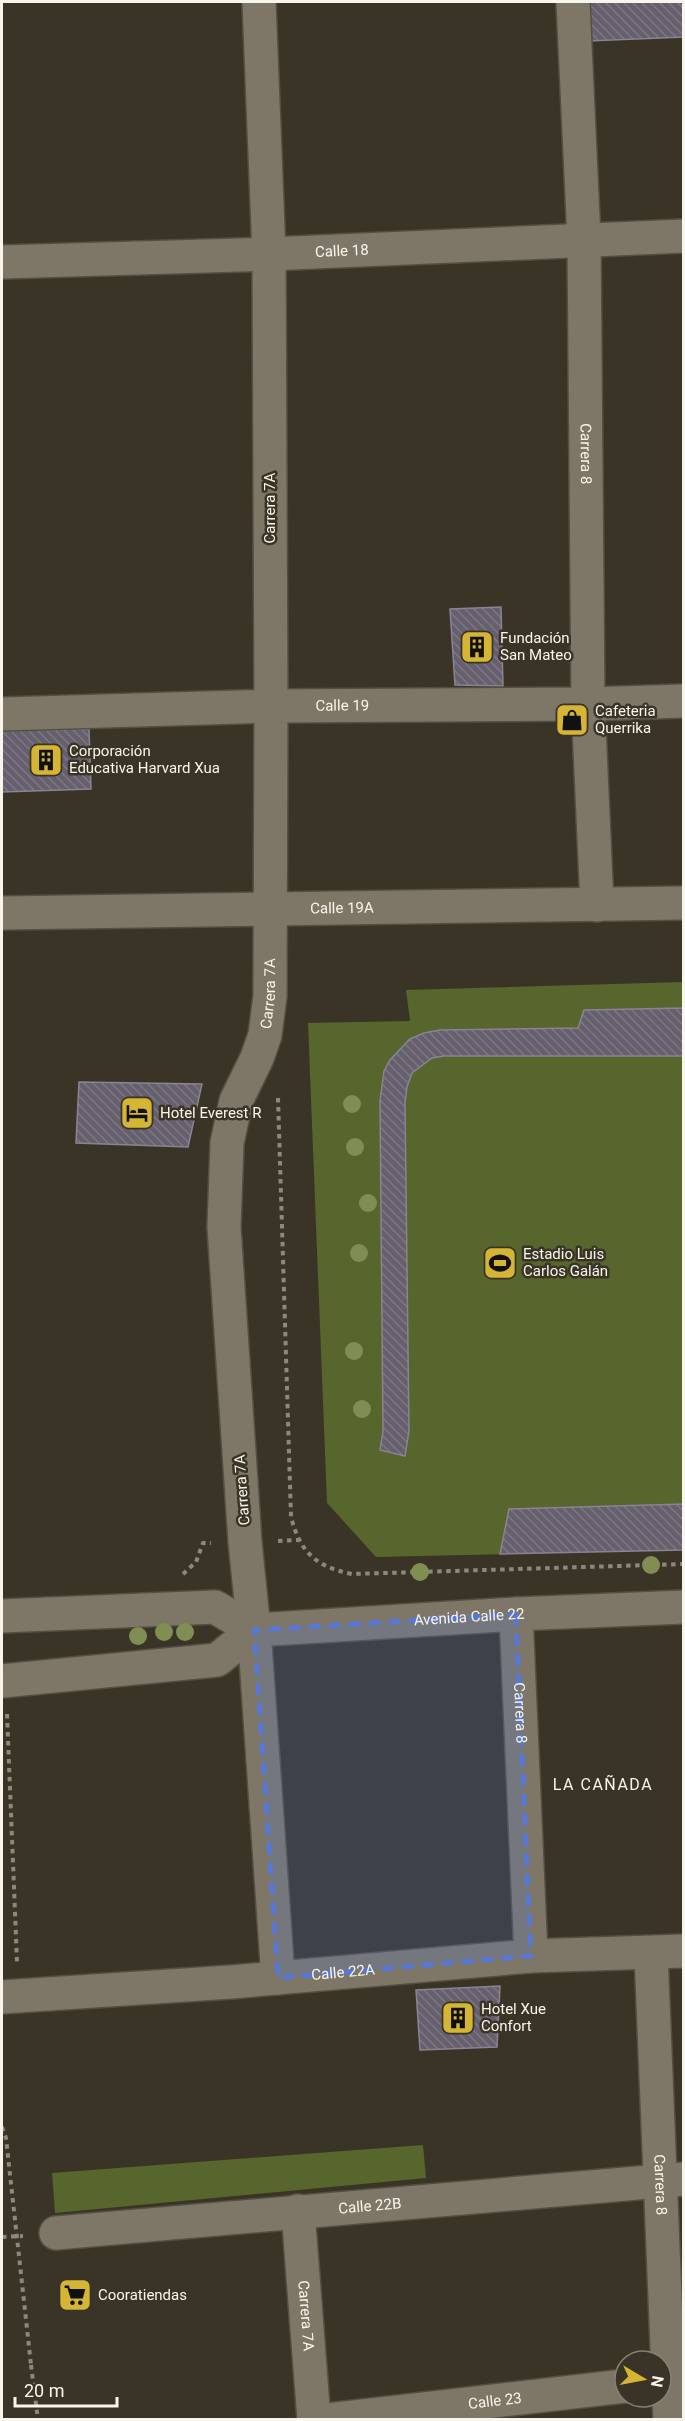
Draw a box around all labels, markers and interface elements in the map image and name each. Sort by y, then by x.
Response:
street label: Calle 18 [315,241,369,261]
street label: Carrera 8 [577,423,595,484]
street label: Carrera 7A [261,472,279,543]
building icon: Fundación San Mateo [459,629,495,665]
place label: Fundación San Mateo [500,629,572,664]
street label: Calle 19 [315,696,369,715]
shop icon: Cafeteria Querrika [554,702,590,738]
place label: Cafeteria Querrika [595,702,656,737]
building icon: Corporación Educativa Harvard Xua [28,742,64,778]
place label: Corporación Educativa Harvard Xua [69,742,220,777]
street label: Calle 19A [310,899,374,917]
street label: Carrera 7A [257,958,279,1030]
hotel icon: Hotel Everest R [119,1095,155,1131]
place label: Hotel Everest R [160,1104,261,1122]
sports icon: Estadio Luis Carlos Galán [482,1245,518,1281]
place label: Estadio Luis Carlos Galán [523,1245,608,1280]
street label: Carrera 7A [231,1454,253,1526]
street label: Avenida Calle 22 [413,1605,525,1629]
street label: Carrera 8 [510,1682,531,1744]
district label: LA CAÑADA [553,1774,653,1794]
street label: Calle 22A [311,1961,376,1984]
building icon: Hotel Xue Confort [440,2000,476,2036]
place label: Hotel Xue Confort [481,2000,546,2035]
street label: Carrera 8 [650,2154,671,2216]
street label: Calle 22B [338,2194,402,2218]
supermarket icon: Cooratiendas [57,2277,93,2313]
street label: Carrera 7A [294,2280,318,2352]
place label: Cooratiendas [98,2286,187,2304]
north arrow [613,2349,673,2409]
scale bar [15,2370,117,2408]
text: N [647,2374,668,2389]
text: 20 m [24,2380,64,2401]
street label: Calle 23 [467,2389,523,2413]

